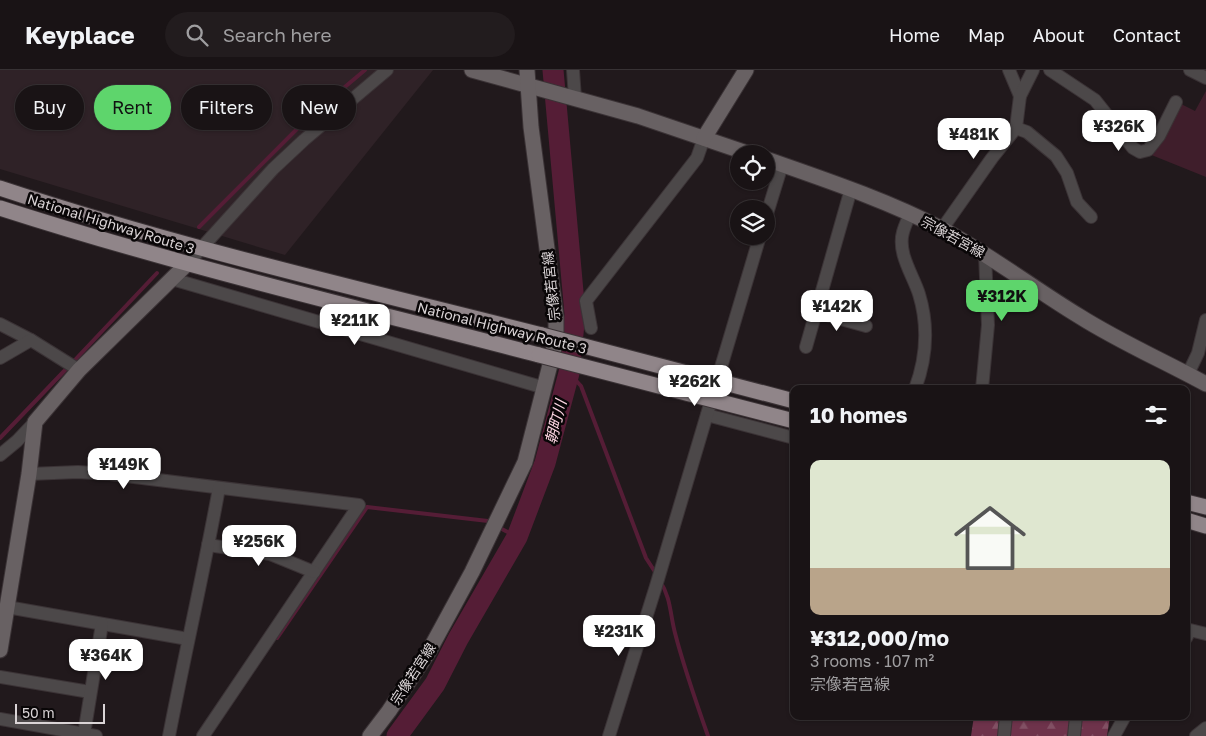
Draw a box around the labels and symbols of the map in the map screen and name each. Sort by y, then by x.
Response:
pin: ¥326K [1084,109,1154,152]
pin: ¥481K [939,118,1009,160]
street label: National Highway Route 3 [26,190,197,257]
street label: 宗像若宮線 [919,212,988,261]
street label: 宗像若宮線 [538,250,563,322]
pin: ¥312K [967,280,1037,322]
pin: ¥142K [802,290,872,332]
street label: National Highway Route 3 [416,298,589,357]
pin: ¥211K [320,304,390,346]
pin: ¥262K [660,364,730,407]
water label: 朝町川 [541,396,570,446]
pin: ¥149K [89,448,159,490]
pin: ¥256K [224,524,294,567]
pin: ¥231K [584,614,654,657]
pin: ¥364K [71,638,141,681]
street label: 宗像若宮線 [386,640,439,708]
scale bar [15,701,105,724]

